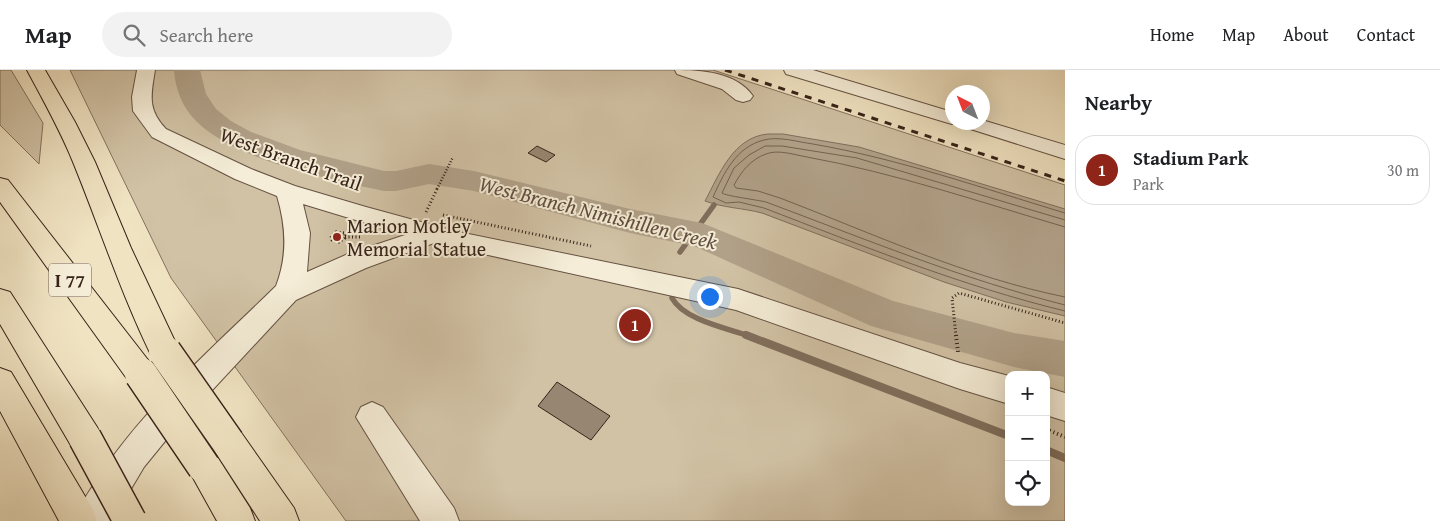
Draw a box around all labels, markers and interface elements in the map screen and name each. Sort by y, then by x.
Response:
search box [102,12,452,57]
text: Map [25,17,72,52]
icon: search [120,21,148,49]
text: Search here [160,21,253,49]
text: Home [1150,21,1194,48]
text: Map [1222,21,1255,48]
text: About [1283,21,1329,48]
text: Contact [1357,21,1415,48]
north arrow [945,85,990,130]
text: Nearby [1085,87,1152,118]
street label: West Branch Trail [216,119,367,198]
text: Stadium Park [1133,144,1248,172]
text: 1 [1098,158,1106,182]
text: 30 m [1387,158,1419,182]
water label: West Branch Nimishillen Creek [476,168,721,257]
text: Park [1133,172,1164,196]
place label: Marion Motley Memorial Statue [347,211,486,263]
marker: Marion Motley Memorial Statue [331,231,343,243]
road number: I 77 [49,264,91,296]
your location [697,284,723,310]
pin: 1 [619,306,651,344]
map controls [1005,371,1050,506]
button: + [1005,371,1050,416]
button: − [1005,416,1050,461]
button: locate [1005,461,1050,506]

